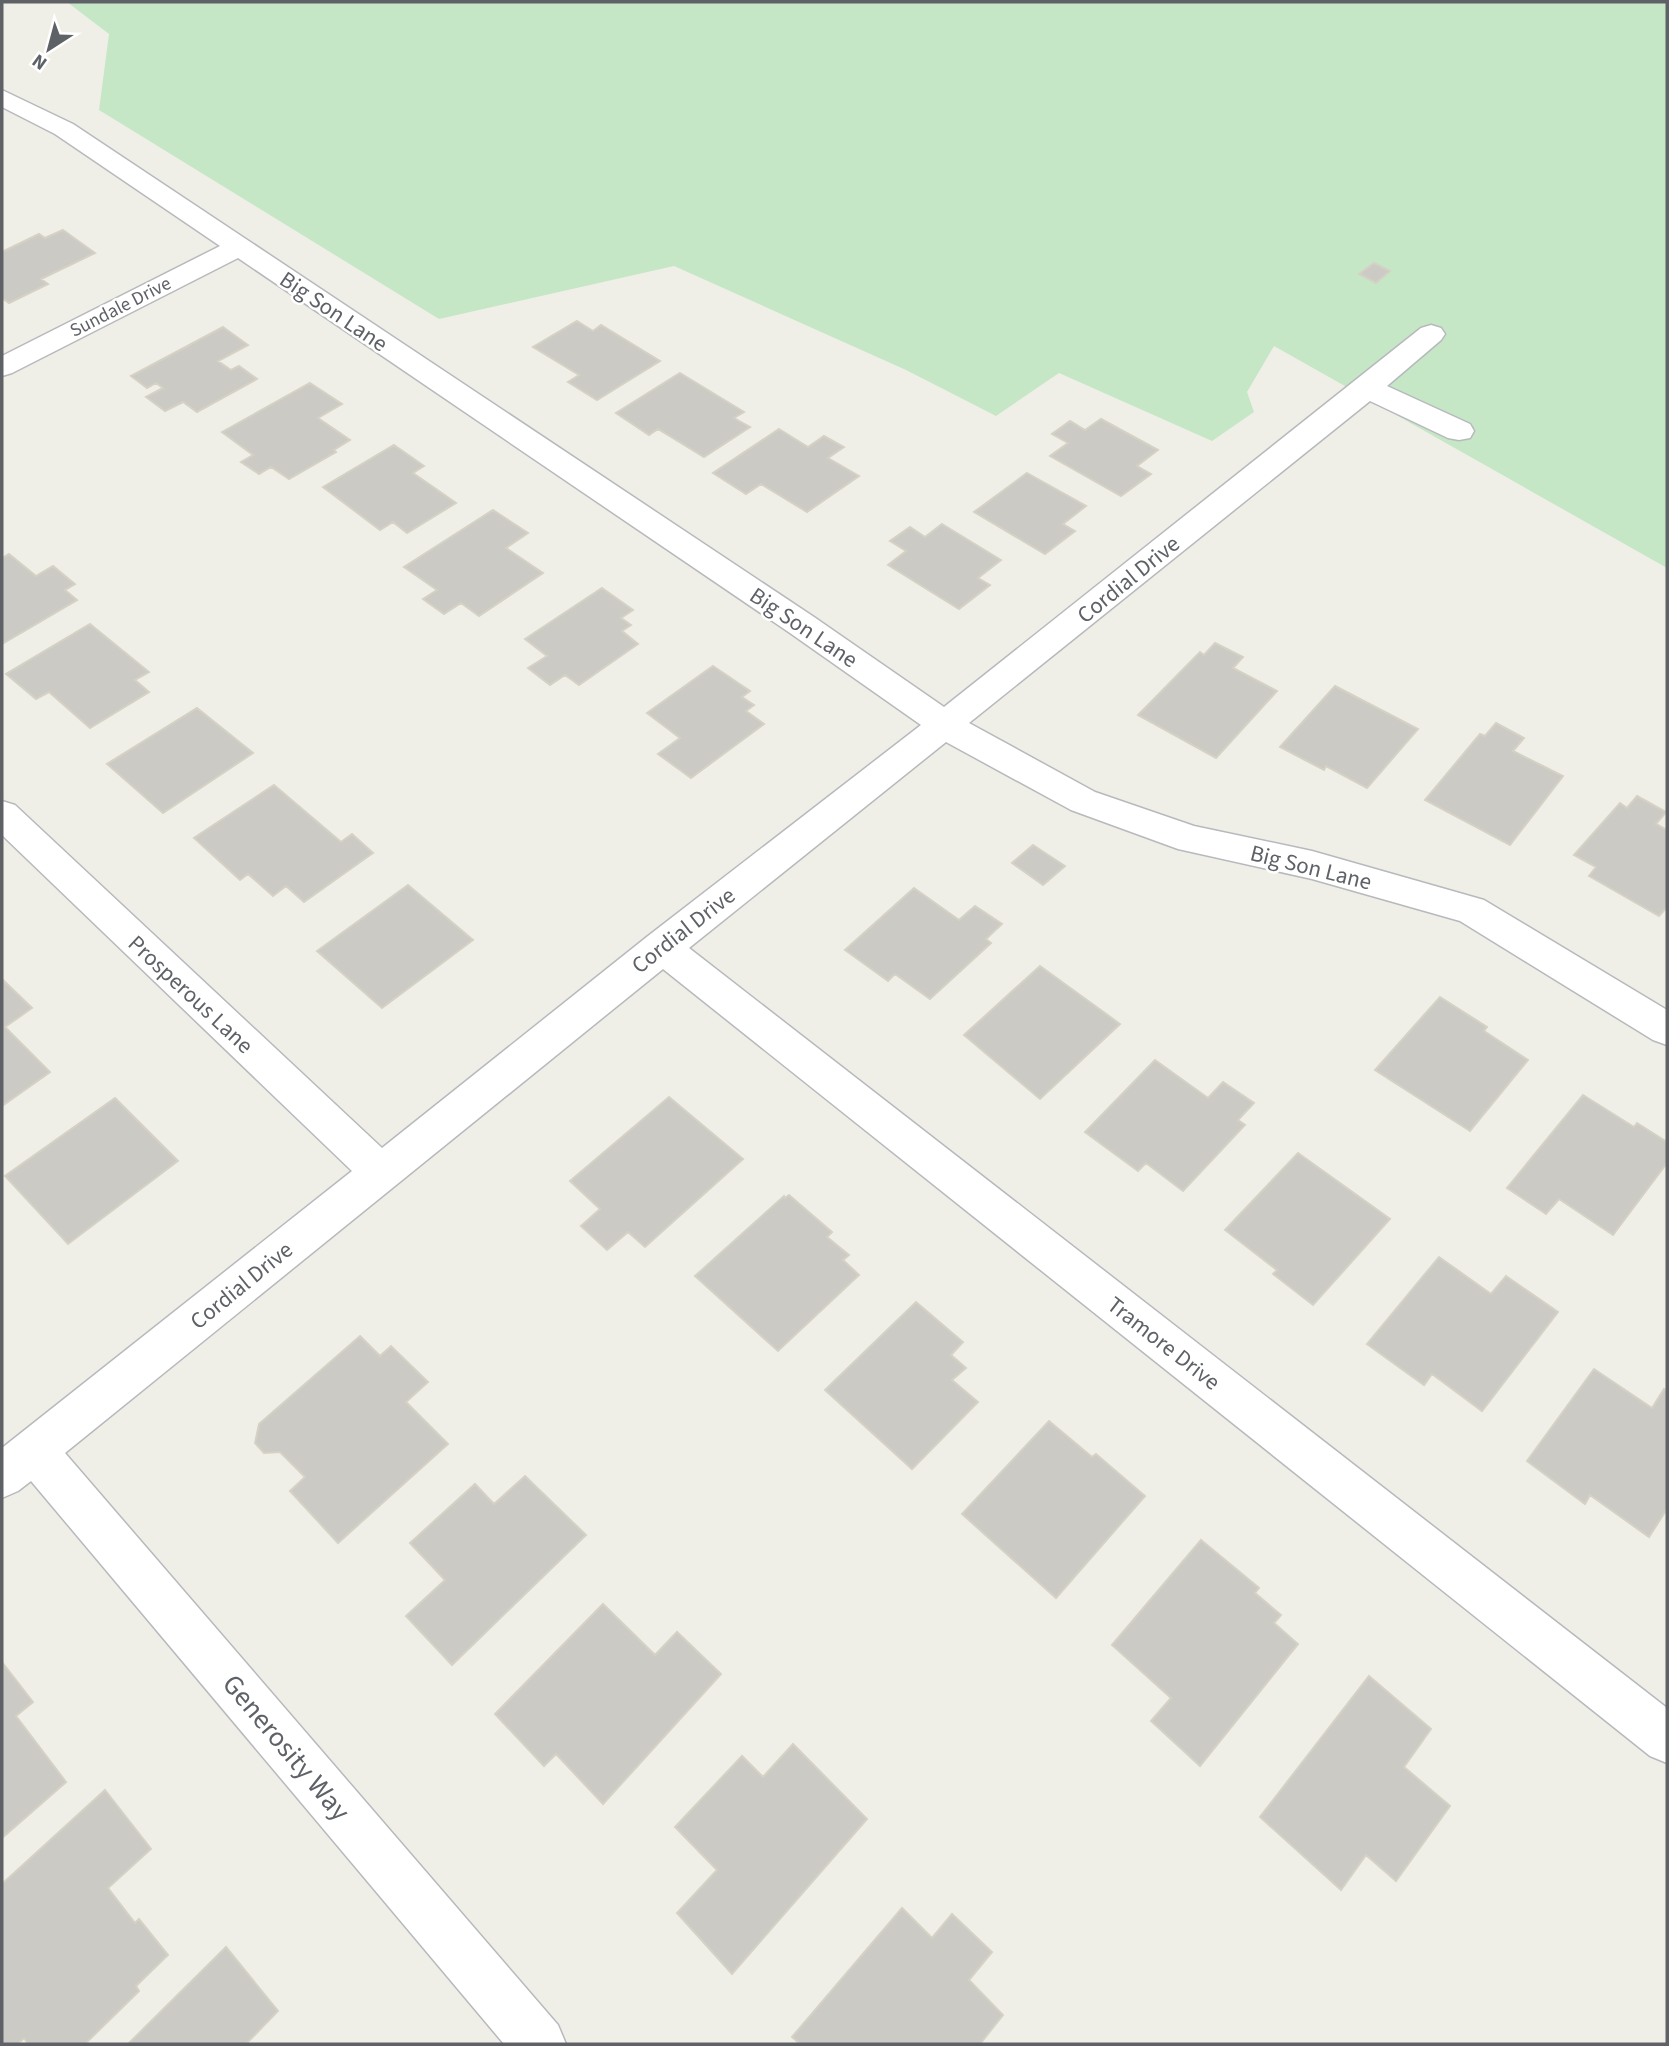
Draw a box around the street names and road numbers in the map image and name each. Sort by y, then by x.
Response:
street label: Big Son Lane [273,263,394,360]
street label: Sundale Drive [65,270,176,344]
street label: Cordial Drive [1070,528,1187,631]
street label: Big Son Lane [743,579,864,676]
street label: Big Son Lane [1247,836,1375,899]
street label: Cordial Drive [624,879,742,981]
street label: Prosperous Lane [121,927,261,1061]
street label: Cordial Drive [183,1234,300,1337]
street label: Tramore Drive [1100,1289,1227,1398]
street label: Generosity Way [213,1666,360,1830]

